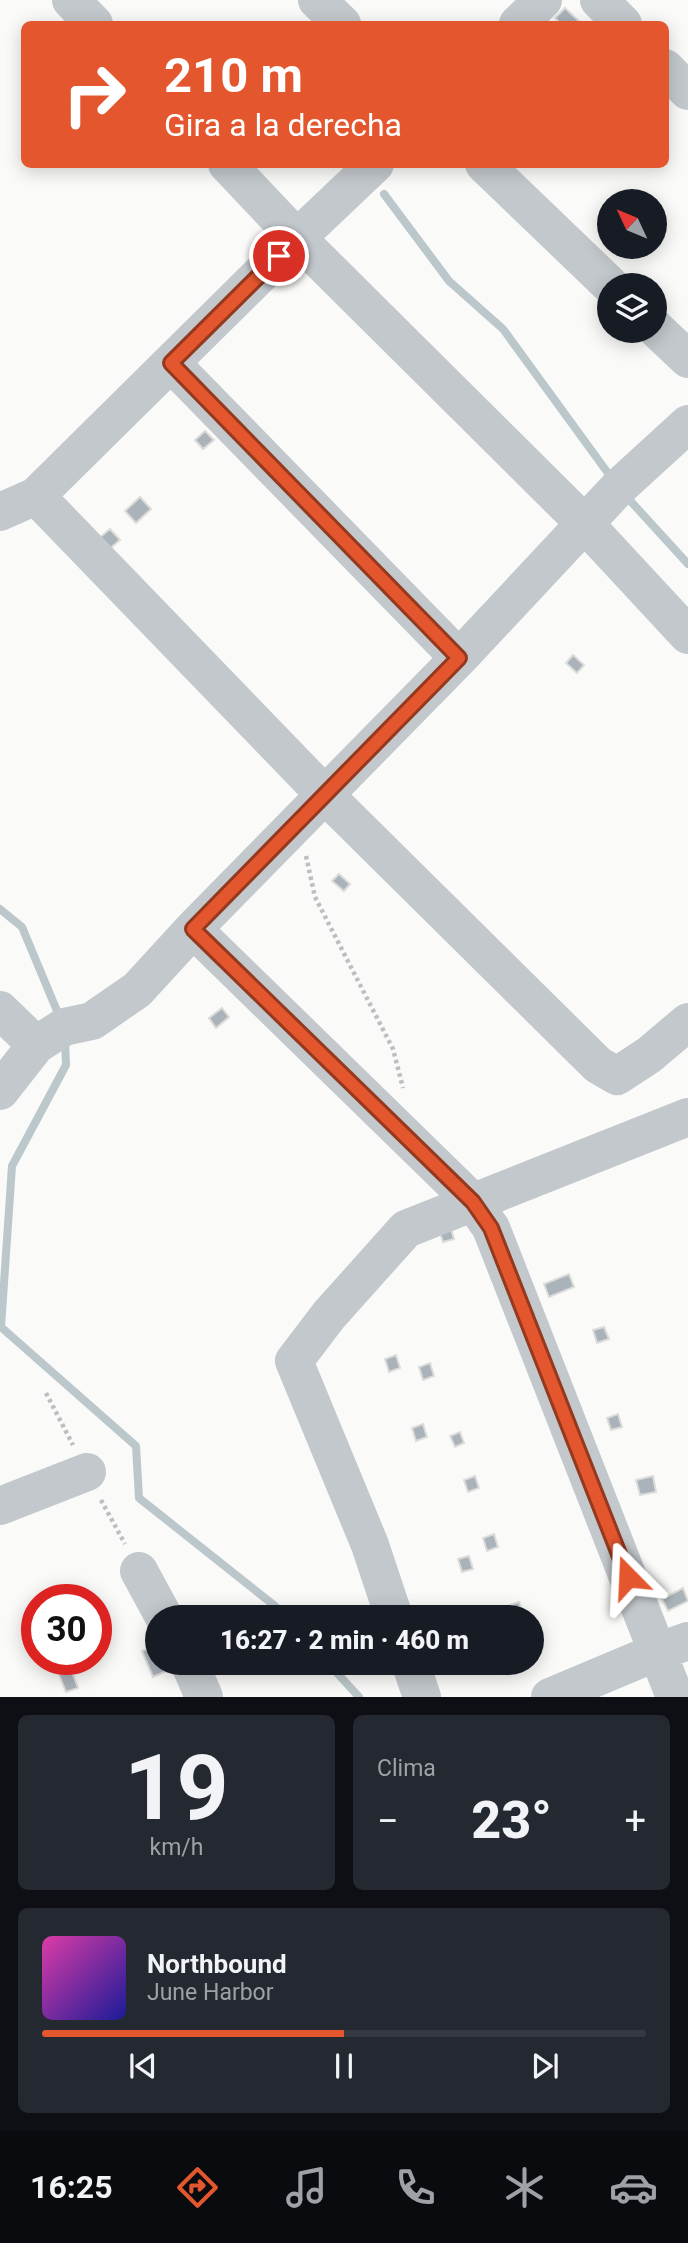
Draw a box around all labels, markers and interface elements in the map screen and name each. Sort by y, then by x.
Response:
text: 210 m [164,47,303,104]
icon: right [49,49,140,140]
text: Gira a la derecha [164,106,402,144]
north arrow [597,189,667,259]
map controls [597,189,667,343]
pin [249,226,309,286]
icon: arrive [260,237,298,275]
button: layers [597,273,667,343]
position arrow [591,1540,665,1614]
speed limit sign: 30 [21,1584,112,1675]
text: 16:27 · 2 min · 460 m [220,1625,469,1655]
text: 19 [124,1735,229,1841]
text: Clima [377,1755,436,1782]
text: 23° [471,1790,552,1851]
text: − [377,1799,399,1843]
text: + [624,1799,646,1843]
text: km/h [150,1834,204,1861]
text: Northbound [147,1949,287,1979]
text: June Harbor [147,1979,274,2006]
icon: previous [124,2047,162,2085]
icon: pause [325,2047,363,2085]
icon: next [526,2047,564,2085]
icon: directions [173,2163,222,2212]
icon: music [282,2163,331,2212]
icon: phone [391,2163,440,2212]
icon: climate [500,2163,549,2212]
icon: car [609,2163,658,2212]
text: 16:25 [30,2168,112,2206]

